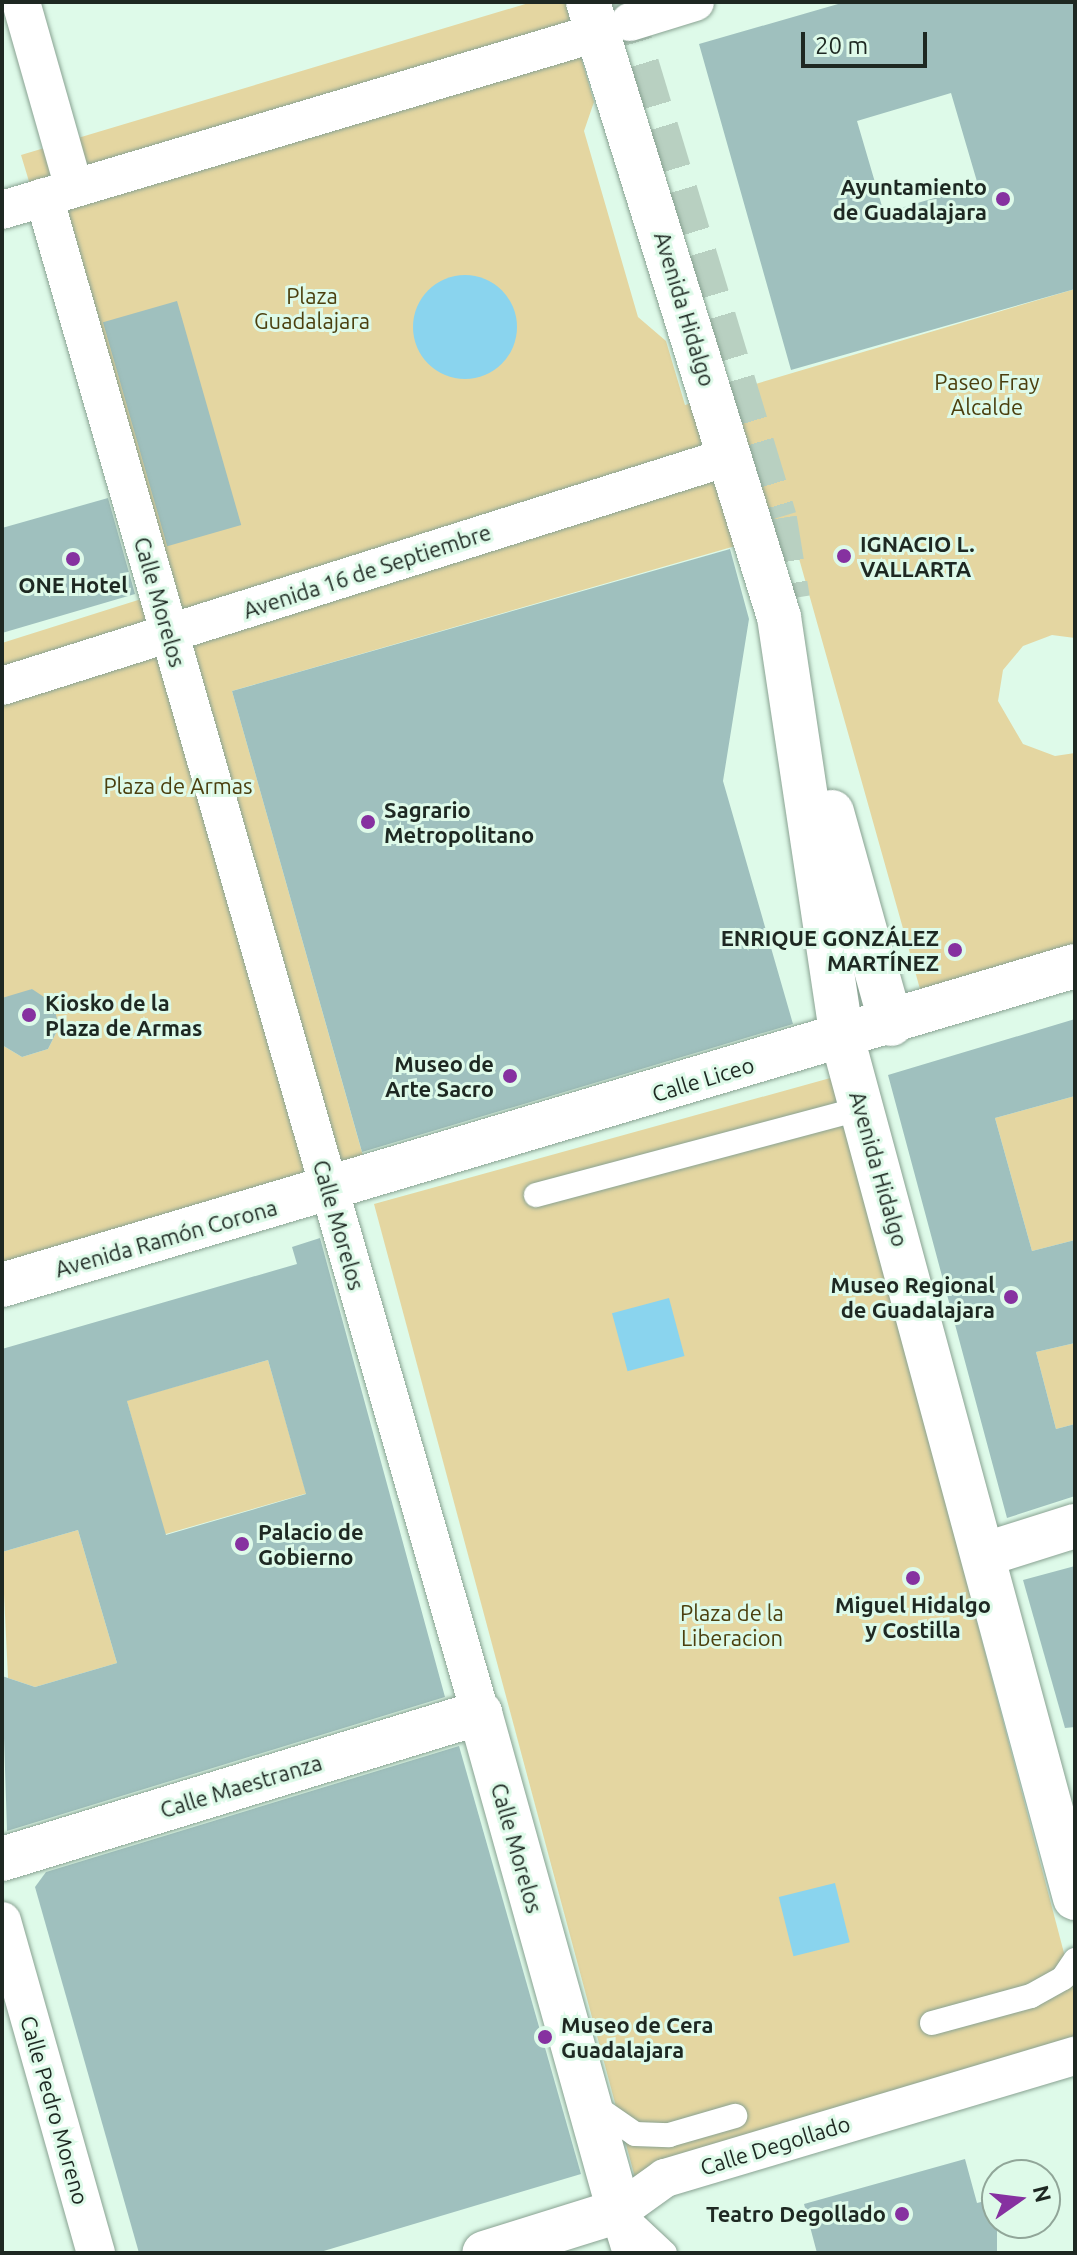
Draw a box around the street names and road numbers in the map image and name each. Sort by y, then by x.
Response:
street label: Avenida Hidalgo [649,229,721,389]
street label: Avenida 16 de Septiembre [240,518,494,624]
street label: Calle Morelos [129,534,191,670]
street label: Calle Liceo [649,1051,757,1107]
street label: Avenida Hidalgo [844,1088,914,1250]
street label: Calle Morelos [308,1157,370,1293]
street label: Avenida Ramón Corona [52,1194,280,1282]
street label: Calle Maestranza [157,1749,325,1823]
street label: Calle Morelos [486,1780,548,1916]
street label: Calle Pedro Moreno [15,2012,95,2208]
street label: Calle Degollado [697,2110,853,2180]

